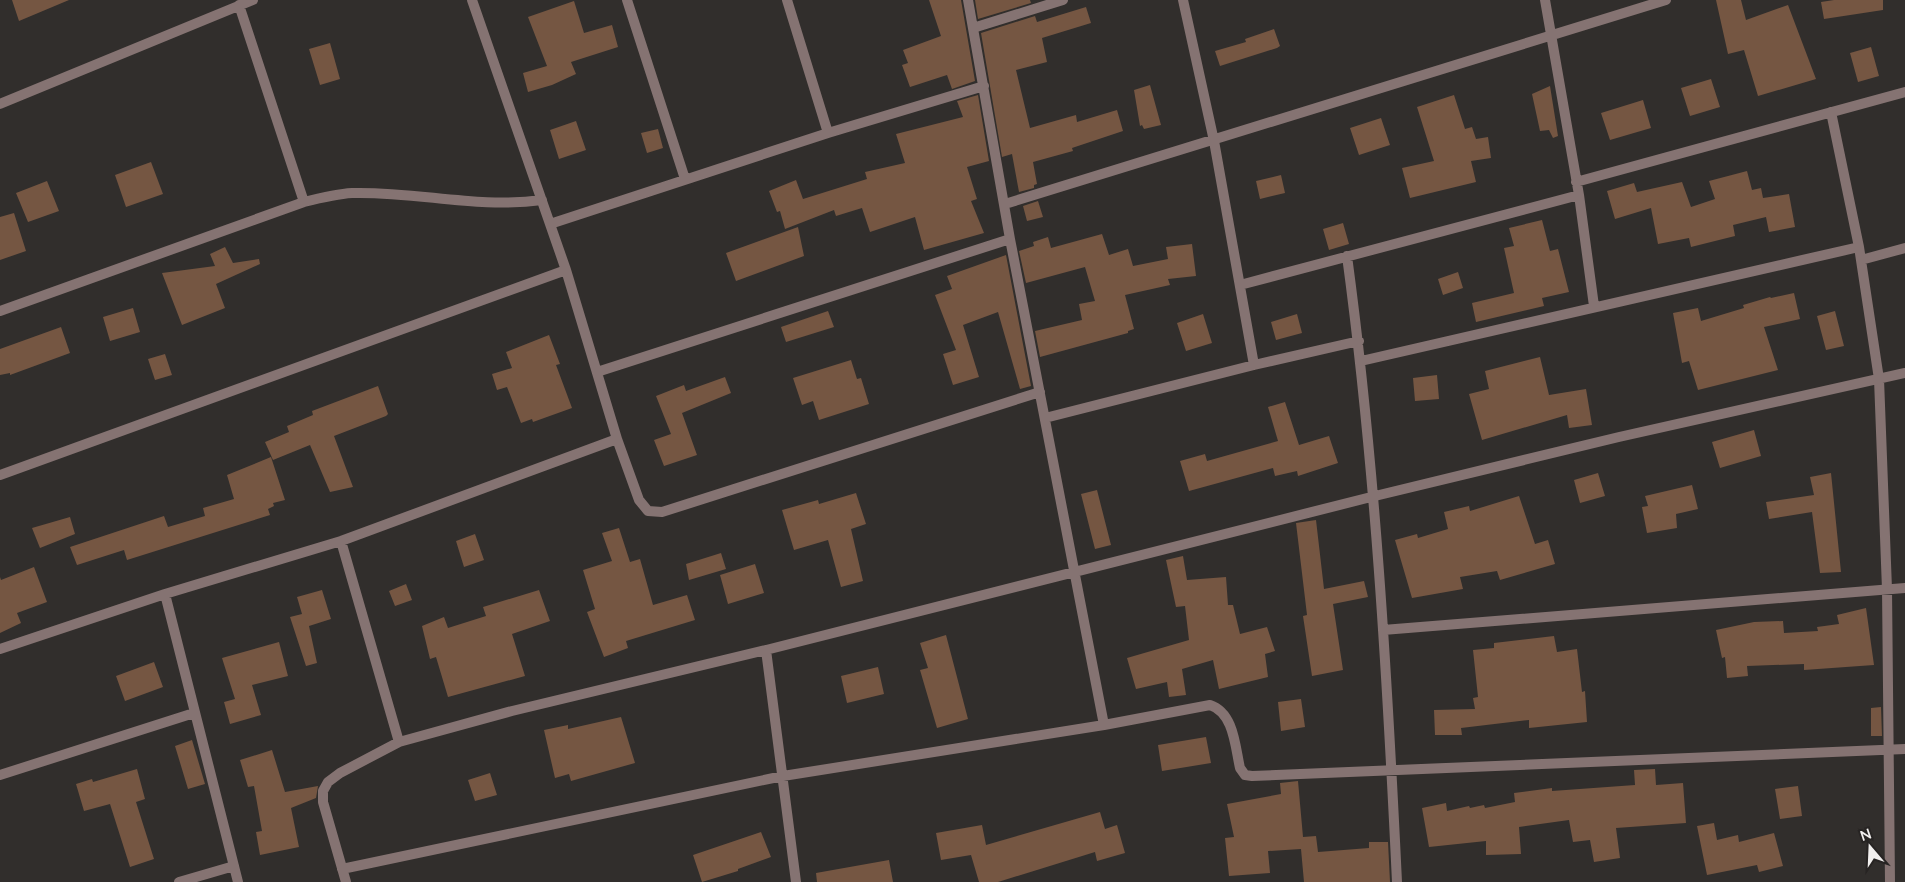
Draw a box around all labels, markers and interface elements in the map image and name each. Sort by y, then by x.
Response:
north arrow [1845,822,1895,872]
text: N [1858,824,1873,844]

